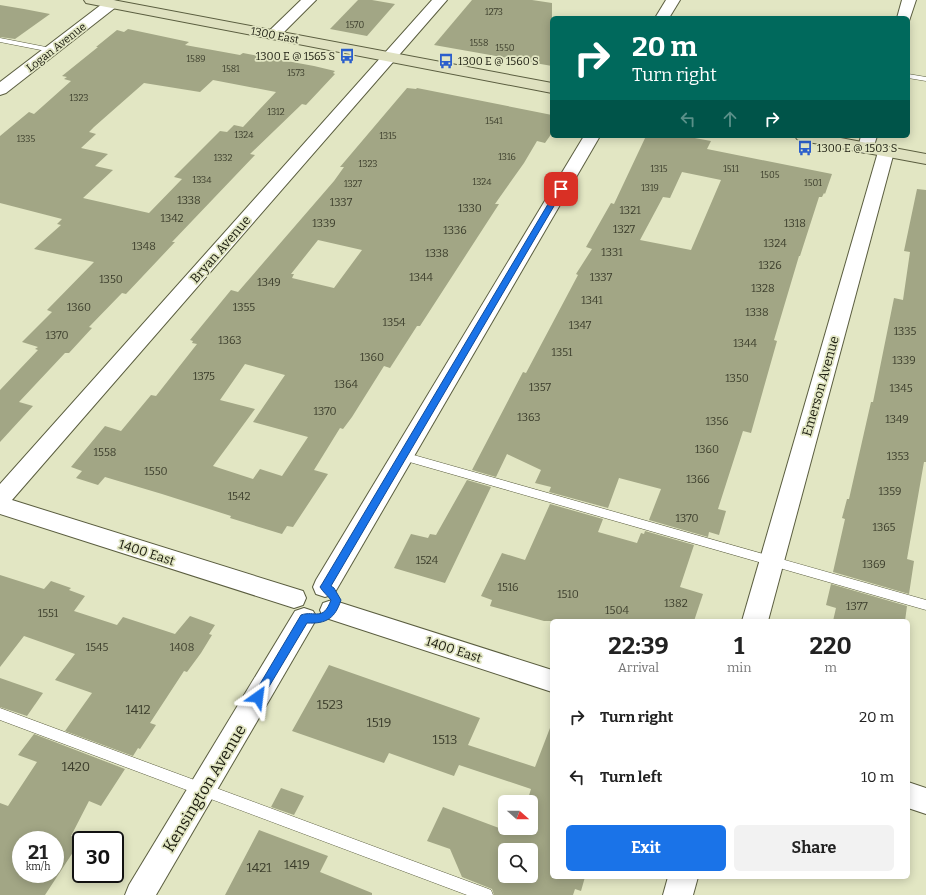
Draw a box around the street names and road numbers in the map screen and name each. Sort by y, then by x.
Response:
street label: Logan Avenue [24,20,89,75]
street label: 1300 East [250,24,300,47]
street label: Bryan Avenue [187,213,254,286]
street label: Emerson Avenue [799,334,842,438]
street label: 1400 East [117,536,177,569]
street label: 1400 East [424,633,484,666]
street label: Kensington Avenue [159,721,250,855]

